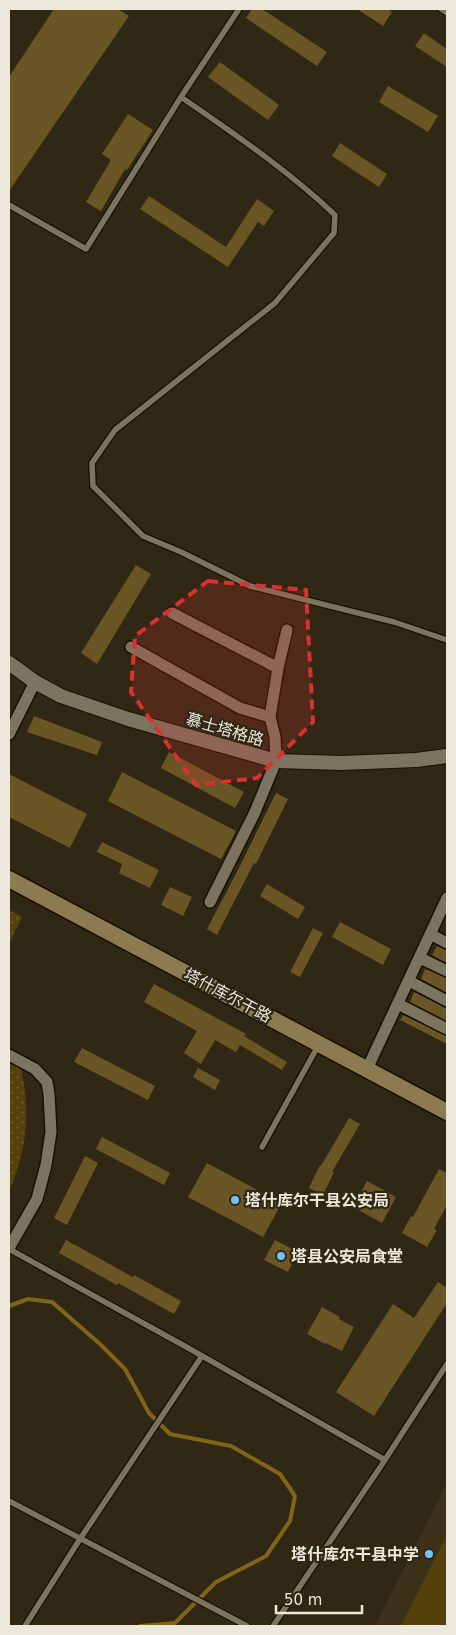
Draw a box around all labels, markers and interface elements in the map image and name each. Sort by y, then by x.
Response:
street label: 慕士塔格路 [184,709,266,750]
street label: 塔什库尔干路 [181,965,275,1026]
place label: 塔什库尔干县公安局 [245,1191,389,1210]
marker: 塔什库尔干县公安局 [229,1194,241,1206]
place label: 塔县公安局食堂 [291,1247,403,1266]
marker: 塔县公安局食堂 [275,1250,287,1262]
place label: 塔什库尔干县中学 [291,1545,419,1564]
marker: 塔什库尔干县中学 [423,1548,435,1560]
scale bar [276,1582,362,1614]
text: 50 m [284,1591,322,1609]

